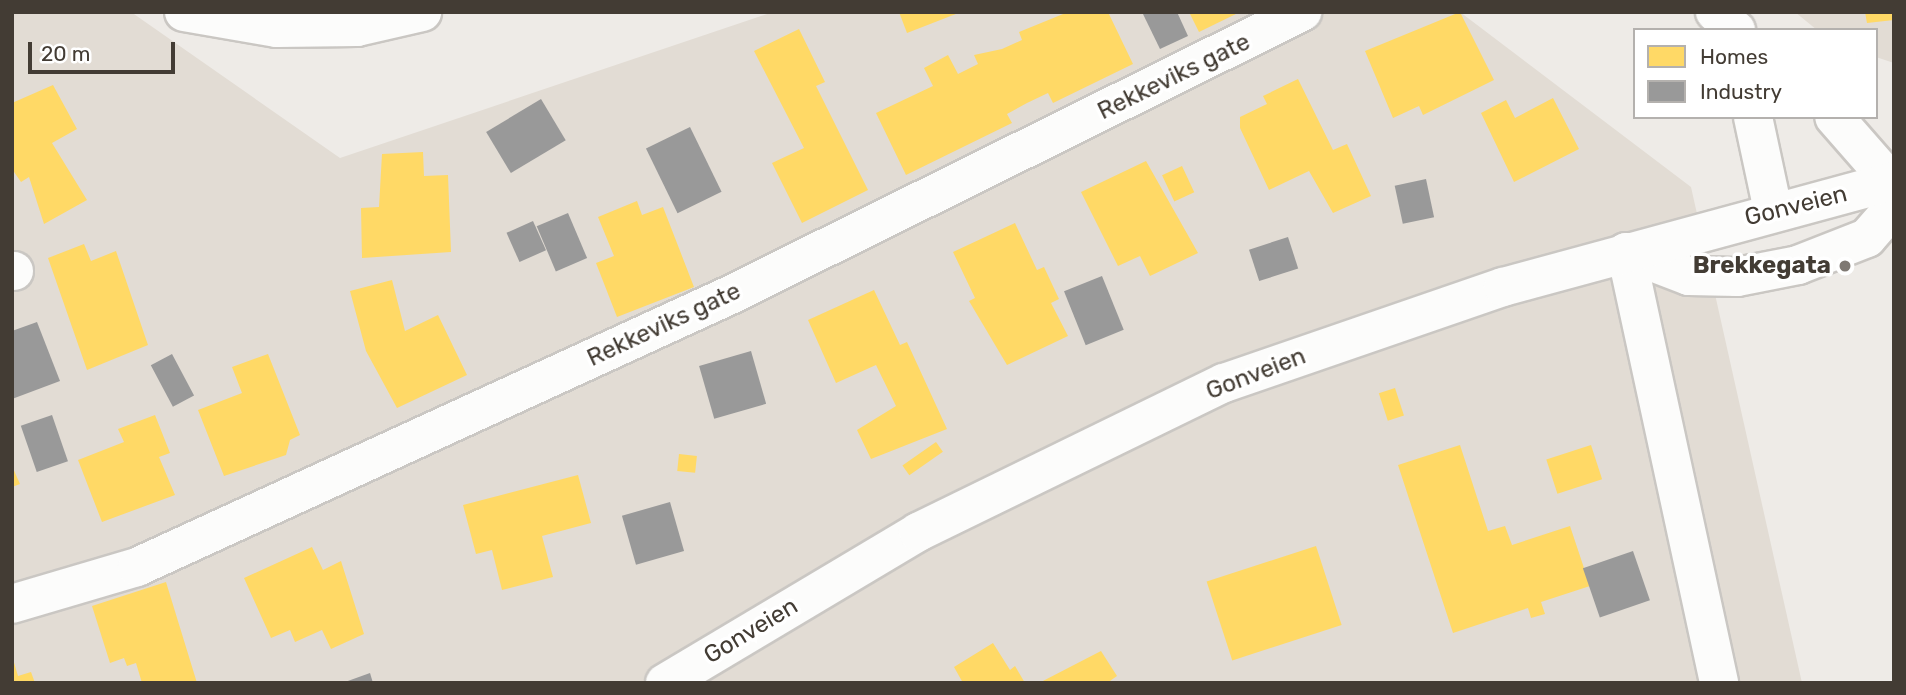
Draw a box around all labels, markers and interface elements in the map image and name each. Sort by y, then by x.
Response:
scale bar [32,28,178,72]
street label: Rekkeviks gate [1093,28,1255,126]
legend [1633,28,1878,119]
text: 20 m [41,41,90,66]
text: Homes [1700,44,1768,69]
text: Industry [1700,79,1782,104]
street label: Gonveien [1742,179,1850,233]
place label: Brekkegata [1693,252,1831,280]
marker: Brekkegata [1837,258,1853,274]
street label: Rekkeviks gate [583,277,745,373]
street label: Gonveien [1202,342,1310,406]
street label: Gonveien [699,592,803,670]

